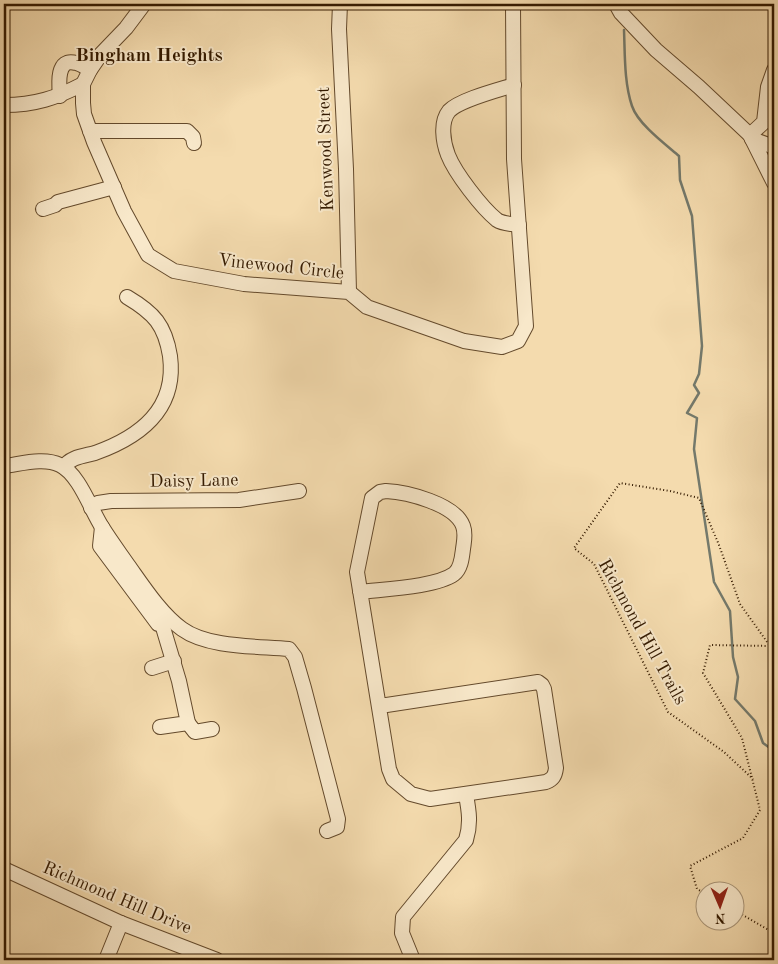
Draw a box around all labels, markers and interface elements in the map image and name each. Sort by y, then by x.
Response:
district label: Bingham Heights [75,47,223,66]
street label: Kenwood Street [315,86,337,212]
street label: Vinewood Circle [217,251,345,283]
street label: Daisy Lane [149,471,239,491]
street label: Richmond Hill Trails [595,556,690,708]
street label: Richmond Hill Drive [40,858,194,938]
north arrow [696,882,746,932]
text: N [715,911,726,925]

